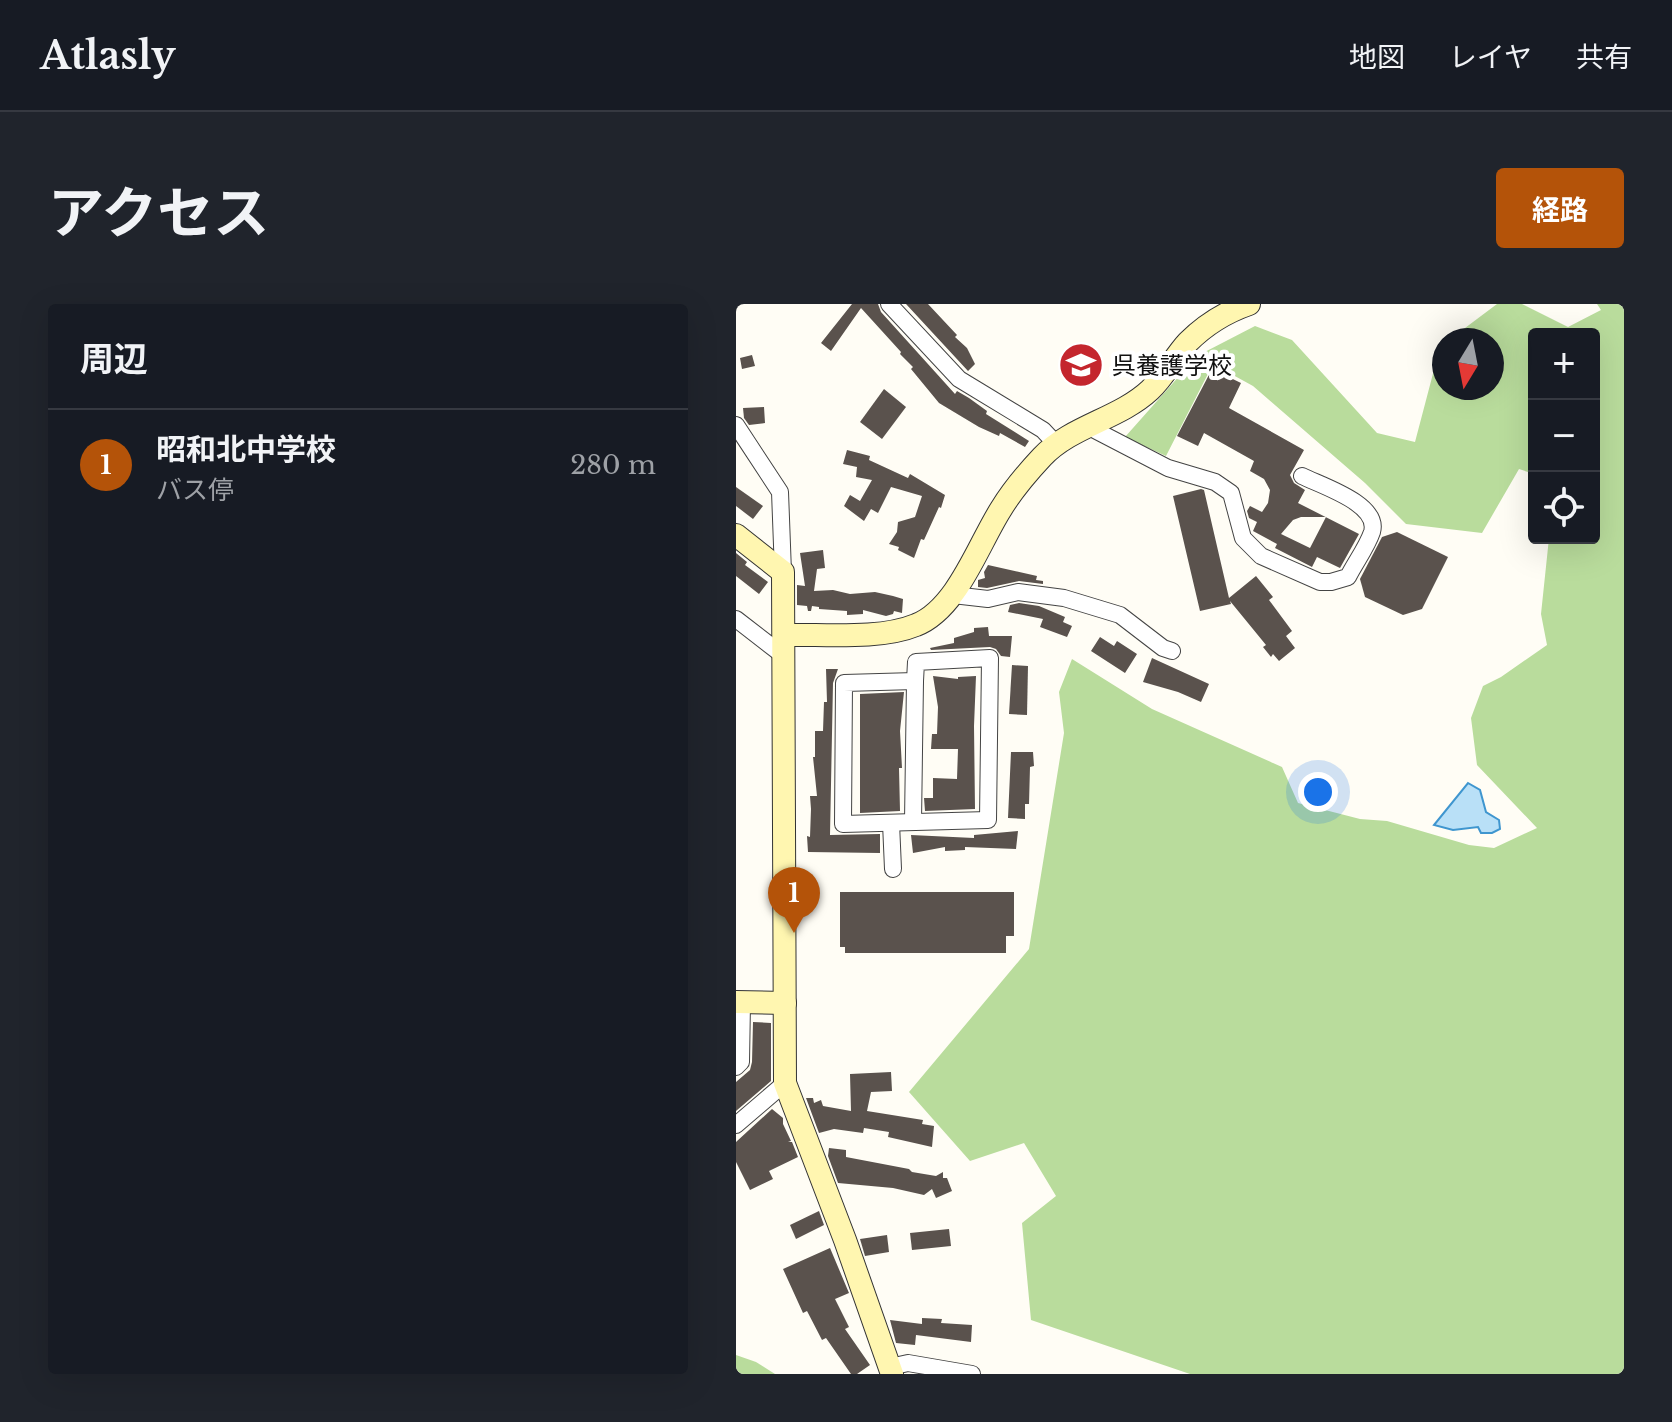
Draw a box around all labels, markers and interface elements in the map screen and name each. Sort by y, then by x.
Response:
text: Atlasly [40,32,175,79]
text: 地図 [1349,40,1405,75]
text: レイヤ [1449,40,1532,75]
text: 共有 [1576,40,1632,75]
button: 経路 [1496,168,1624,248]
text: アクセス [48,179,269,248]
north arrow [1432,328,1504,400]
map controls [1528,328,1600,544]
button: + [1528,328,1600,400]
text: 周辺 [80,338,148,380]
school or university icon: 呉養護学校 [1057,341,1105,389]
place label: 呉養護学校 [1112,351,1232,380]
button: − [1528,400,1600,472]
text: 昭和北中学校 [156,431,336,468]
text: 1 [100,449,112,481]
text: 280 m [570,449,656,481]
button: locate [1528,472,1600,544]
text: バス停 [156,474,234,506]
your location [1298,772,1338,812]
pin: 1 [768,867,820,933]

